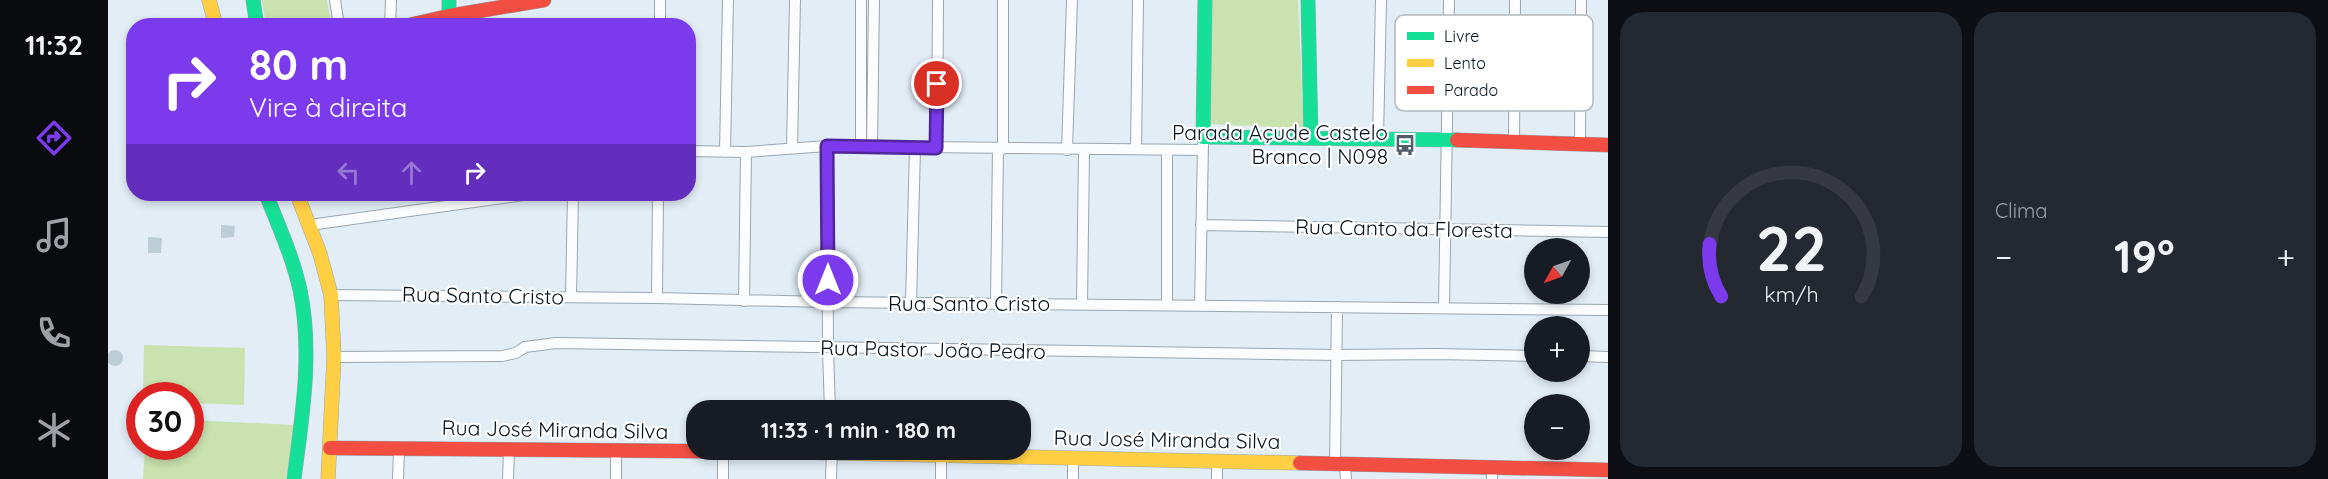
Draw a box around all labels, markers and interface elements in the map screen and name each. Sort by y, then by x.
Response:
legend [1395,15,1593,111]
text: Livre [1444,26,1479,46]
text: 11:32 [25,28,83,62]
text: 80 m [249,38,348,91]
icon: right [150,42,228,120]
text: Lento [1444,53,1486,73]
pin [911,58,962,109]
icon: arrive [920,67,953,100]
text: Parado [1444,80,1498,100]
text: Vire à direita [249,90,407,124]
icon: directions [33,117,75,159]
place label: Parada Açude Castelo Branco | N098 [1172,119,1388,169]
bus stop icon: Parada Açude Castelo Branco | N098 [1393,133,1417,157]
icon: left [332,156,365,189]
icon: ahead [395,156,428,189]
icon: right [458,156,491,189]
text: Clima [1995,198,2047,223]
text: 22 [1755,209,1827,287]
street label: Rua Canto da Floresta [1295,213,1513,243]
icon: music [33,214,75,256]
text: 19° [2114,228,2175,284]
text: − [1995,236,2012,277]
text: + [2276,236,2295,277]
north arrow [1524,238,1590,304]
map controls [1524,238,1590,460]
position arrow [796,248,860,312]
street label: Rua Santo Cristo [402,281,564,309]
text: km/h [1764,281,1818,307]
street label: Rua Santo Cristo [888,290,1050,316]
icon: phone [33,312,75,354]
button: + [1524,316,1590,382]
street label: Rua Pastor João Pedro [820,334,1046,364]
speed limit sign: 30 [126,382,204,460]
button: − [1524,394,1590,460]
icon: climate [33,409,75,451]
street label: Rua José Miranda Silva [442,414,669,444]
text: 11:33 · 1 min · 180 m [761,416,956,444]
street label: Rua José Miranda Silva [1054,424,1281,454]

